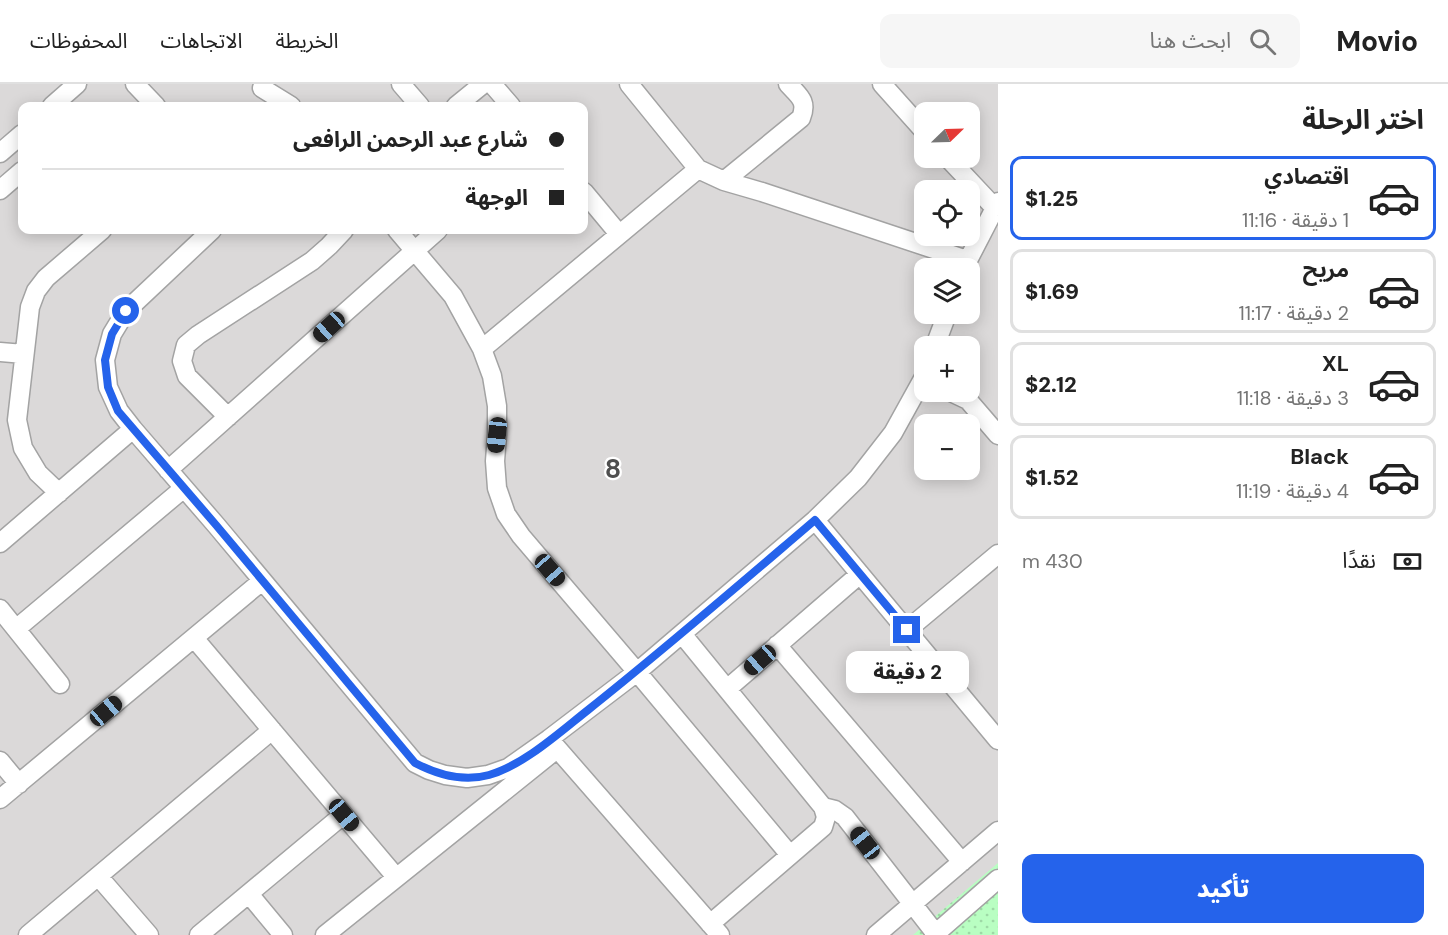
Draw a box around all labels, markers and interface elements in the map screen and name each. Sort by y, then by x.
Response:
search box [880,14,1300,68]
text: Movio [1336,23,1418,60]
icon: search [1246,25,1279,58]
text: ابحث هنا [1150,26,1231,55]
text: المحفوظات [30,27,127,55]
text: الاتجاهات [160,27,242,55]
text: الخريطة [275,27,338,55]
north arrow [914,102,980,168]
map controls [914,102,980,480]
text: اختر الرحلة [1302,102,1424,137]
text: شارع عبد الرحمن الرافعى [293,125,528,154]
text: اقتصادي [1264,162,1349,191]
icon: car [1367,171,1421,225]
button: locate [914,180,980,246]
text: الوجهة [465,183,528,212]
text: $1.25 [1025,184,1079,213]
text: 1 دقيقة · 11:16 [1242,207,1349,233]
text: مريح [1303,255,1349,284]
button: layers [914,258,980,324]
icon: car [1367,264,1421,318]
text: $1.69 [1025,277,1079,306]
route start [112,297,139,324]
text: 2 دقيقة · 11:17 [1239,300,1349,326]
car [310,308,348,346]
button: + [914,336,980,402]
text: XL [1322,349,1349,378]
icon: car [1367,357,1421,411]
text: $2.12 [1025,370,1077,399]
text: 3 دقيقة · 11:18 [1237,385,1349,411]
button: − [914,414,980,480]
car [486,416,508,454]
text: Black [1290,442,1349,471]
icon: car [1367,450,1421,504]
district label: 8 [605,452,621,486]
text: $1.52 [1025,463,1078,492]
text: 4 دقيقة · 11:19 [1236,478,1349,504]
icon: cash [1391,545,1424,578]
text: نقدًا [1342,546,1376,575]
text: 430 m [1022,548,1083,574]
car [531,551,569,589]
route end [893,616,920,643]
car [741,641,779,679]
callout: 2 دقيقة [846,651,968,693]
text: 2 دقيقة [873,659,942,685]
car [86,693,126,729]
car [326,795,362,835]
car [847,823,883,863]
button: تأكيد [1022,854,1424,923]

